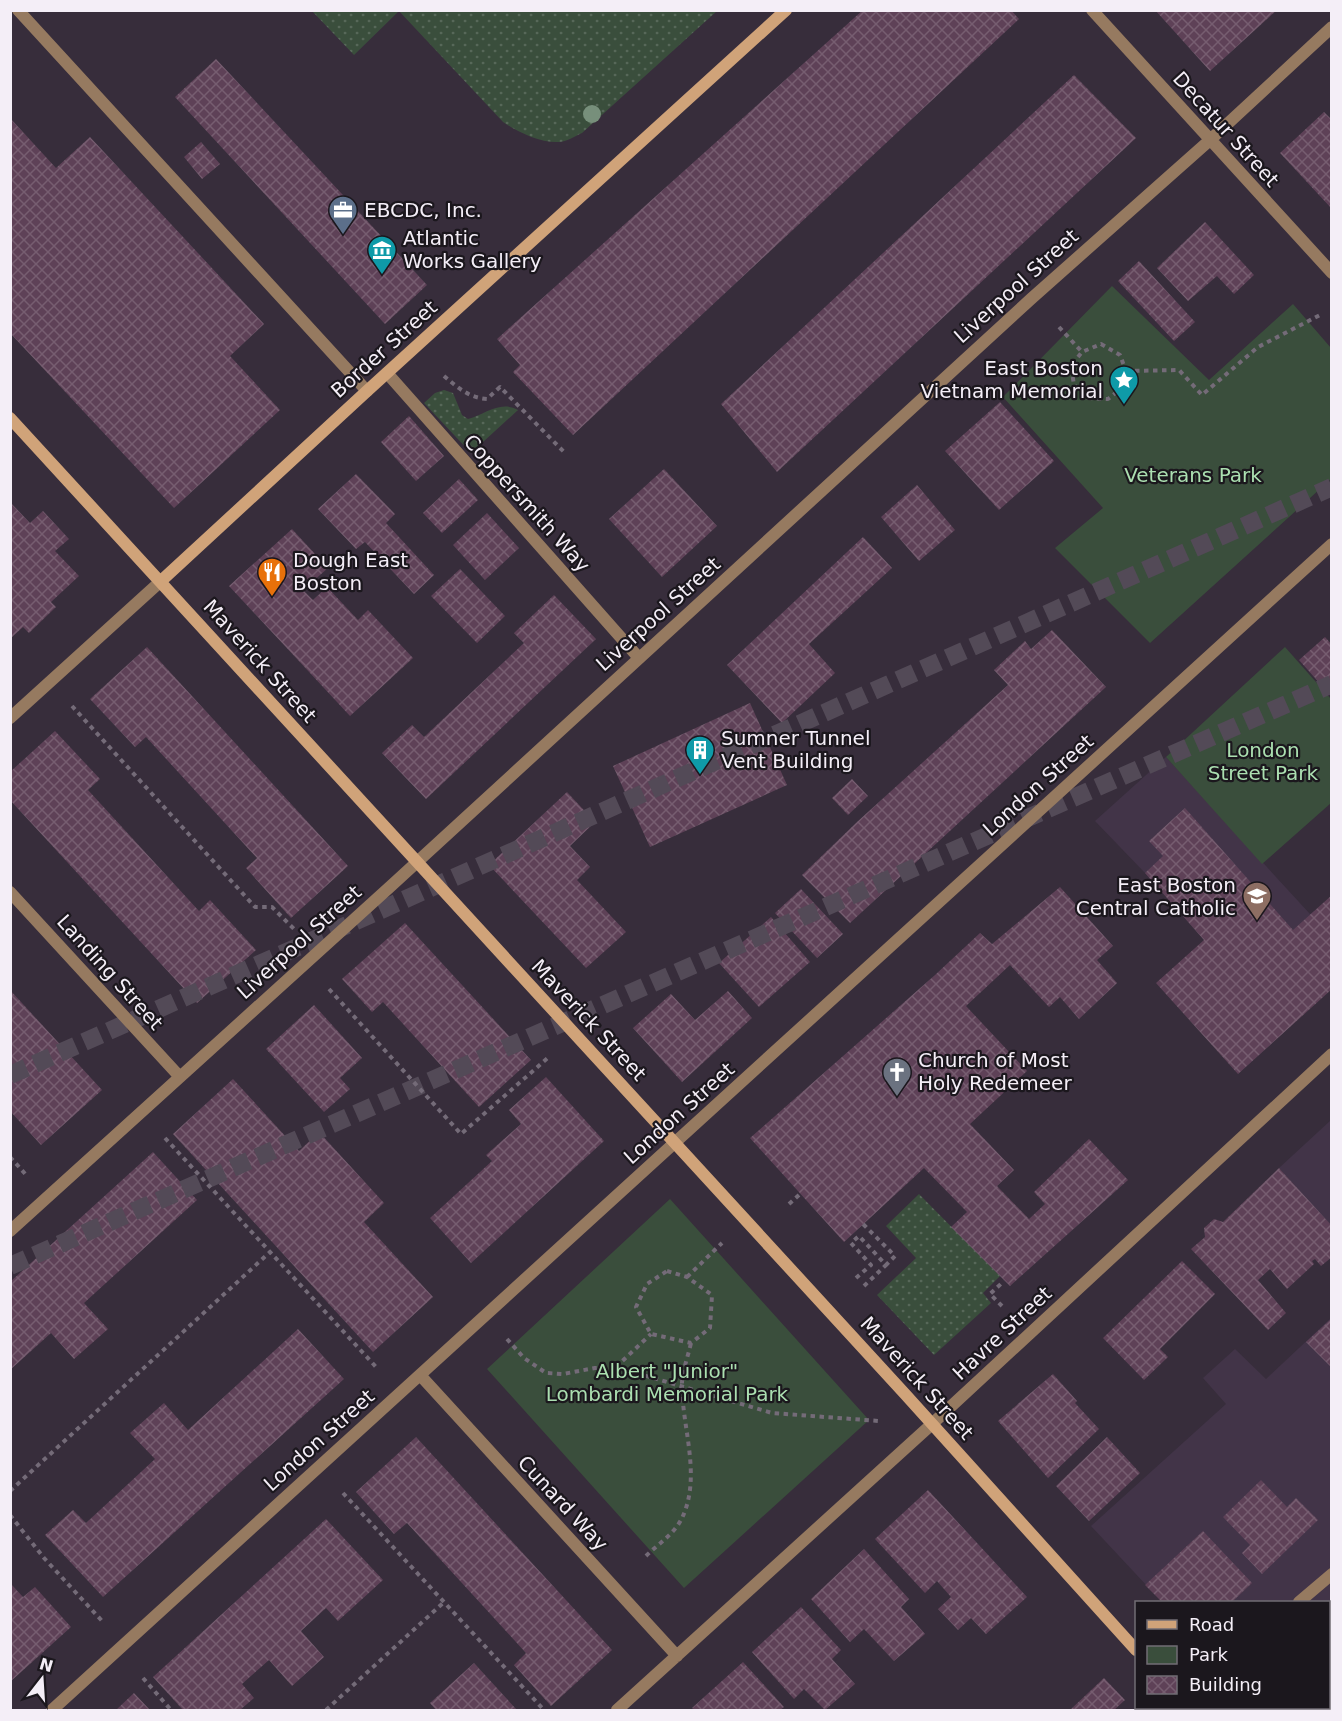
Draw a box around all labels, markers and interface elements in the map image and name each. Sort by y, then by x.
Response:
street label: Decatur Street [1168,66,1284,192]
office icon: EBCDC, Inc. [327,194,359,236]
place label: EBCDC, Inc. [364,198,482,222]
street label: Liverpool Street [949,224,1083,348]
place label: Atlantic Works Gallery [403,226,542,273]
museum icon: Atlantic Works Gallery [366,234,398,276]
street label: Border Street [326,295,442,403]
place label: East Boston Vietnam Memorial [920,356,1103,403]
place icon: East Boston Vietnam Memorial [1108,364,1140,406]
street label: Coppersmith Way [459,429,595,577]
park label: Veterans Park [1124,463,1262,487]
place label: Dough East Boston [293,548,408,595]
street label: Liverpool Street [591,552,725,676]
restaurant icon: Dough East Boston [256,556,288,598]
street label: Maverick Street [199,595,322,728]
place label: Sumner Tunnel Vent Building [721,726,870,773]
street label: London Street [978,729,1098,841]
building icon: Sumner Tunnel Vent Building [684,734,716,776]
park label: London Street Park [1208,738,1319,785]
place label: East Boston Central Catholic [1076,873,1236,920]
street label: Liverpool Street [232,880,366,1004]
school or university icon: East Boston Central Catholic [1241,880,1273,922]
street label: Landing Street [52,909,168,1035]
street label: Maverick Street [527,954,651,1086]
place label: Church of Most Holy Redemeer [918,1048,1072,1095]
church icon: Church of Most Holy Redemeer [881,1056,913,1098]
street label: London Street [619,1057,739,1169]
street label: Havre Street [948,1281,1056,1385]
street label: Maverick Street [856,1312,979,1445]
park label: Albert "Junior" Lombardi Memorial Park [546,1359,789,1406]
street label: London Street [259,1384,379,1496]
street label: Cunard Way [513,1451,613,1556]
legend [1135,1601,1330,1709]
text: Road [1189,1614,1234,1635]
text: Park [1189,1644,1228,1665]
north arrow [12,1649,72,1709]
text: N [37,1654,55,1676]
text: Building [1189,1674,1262,1695]

